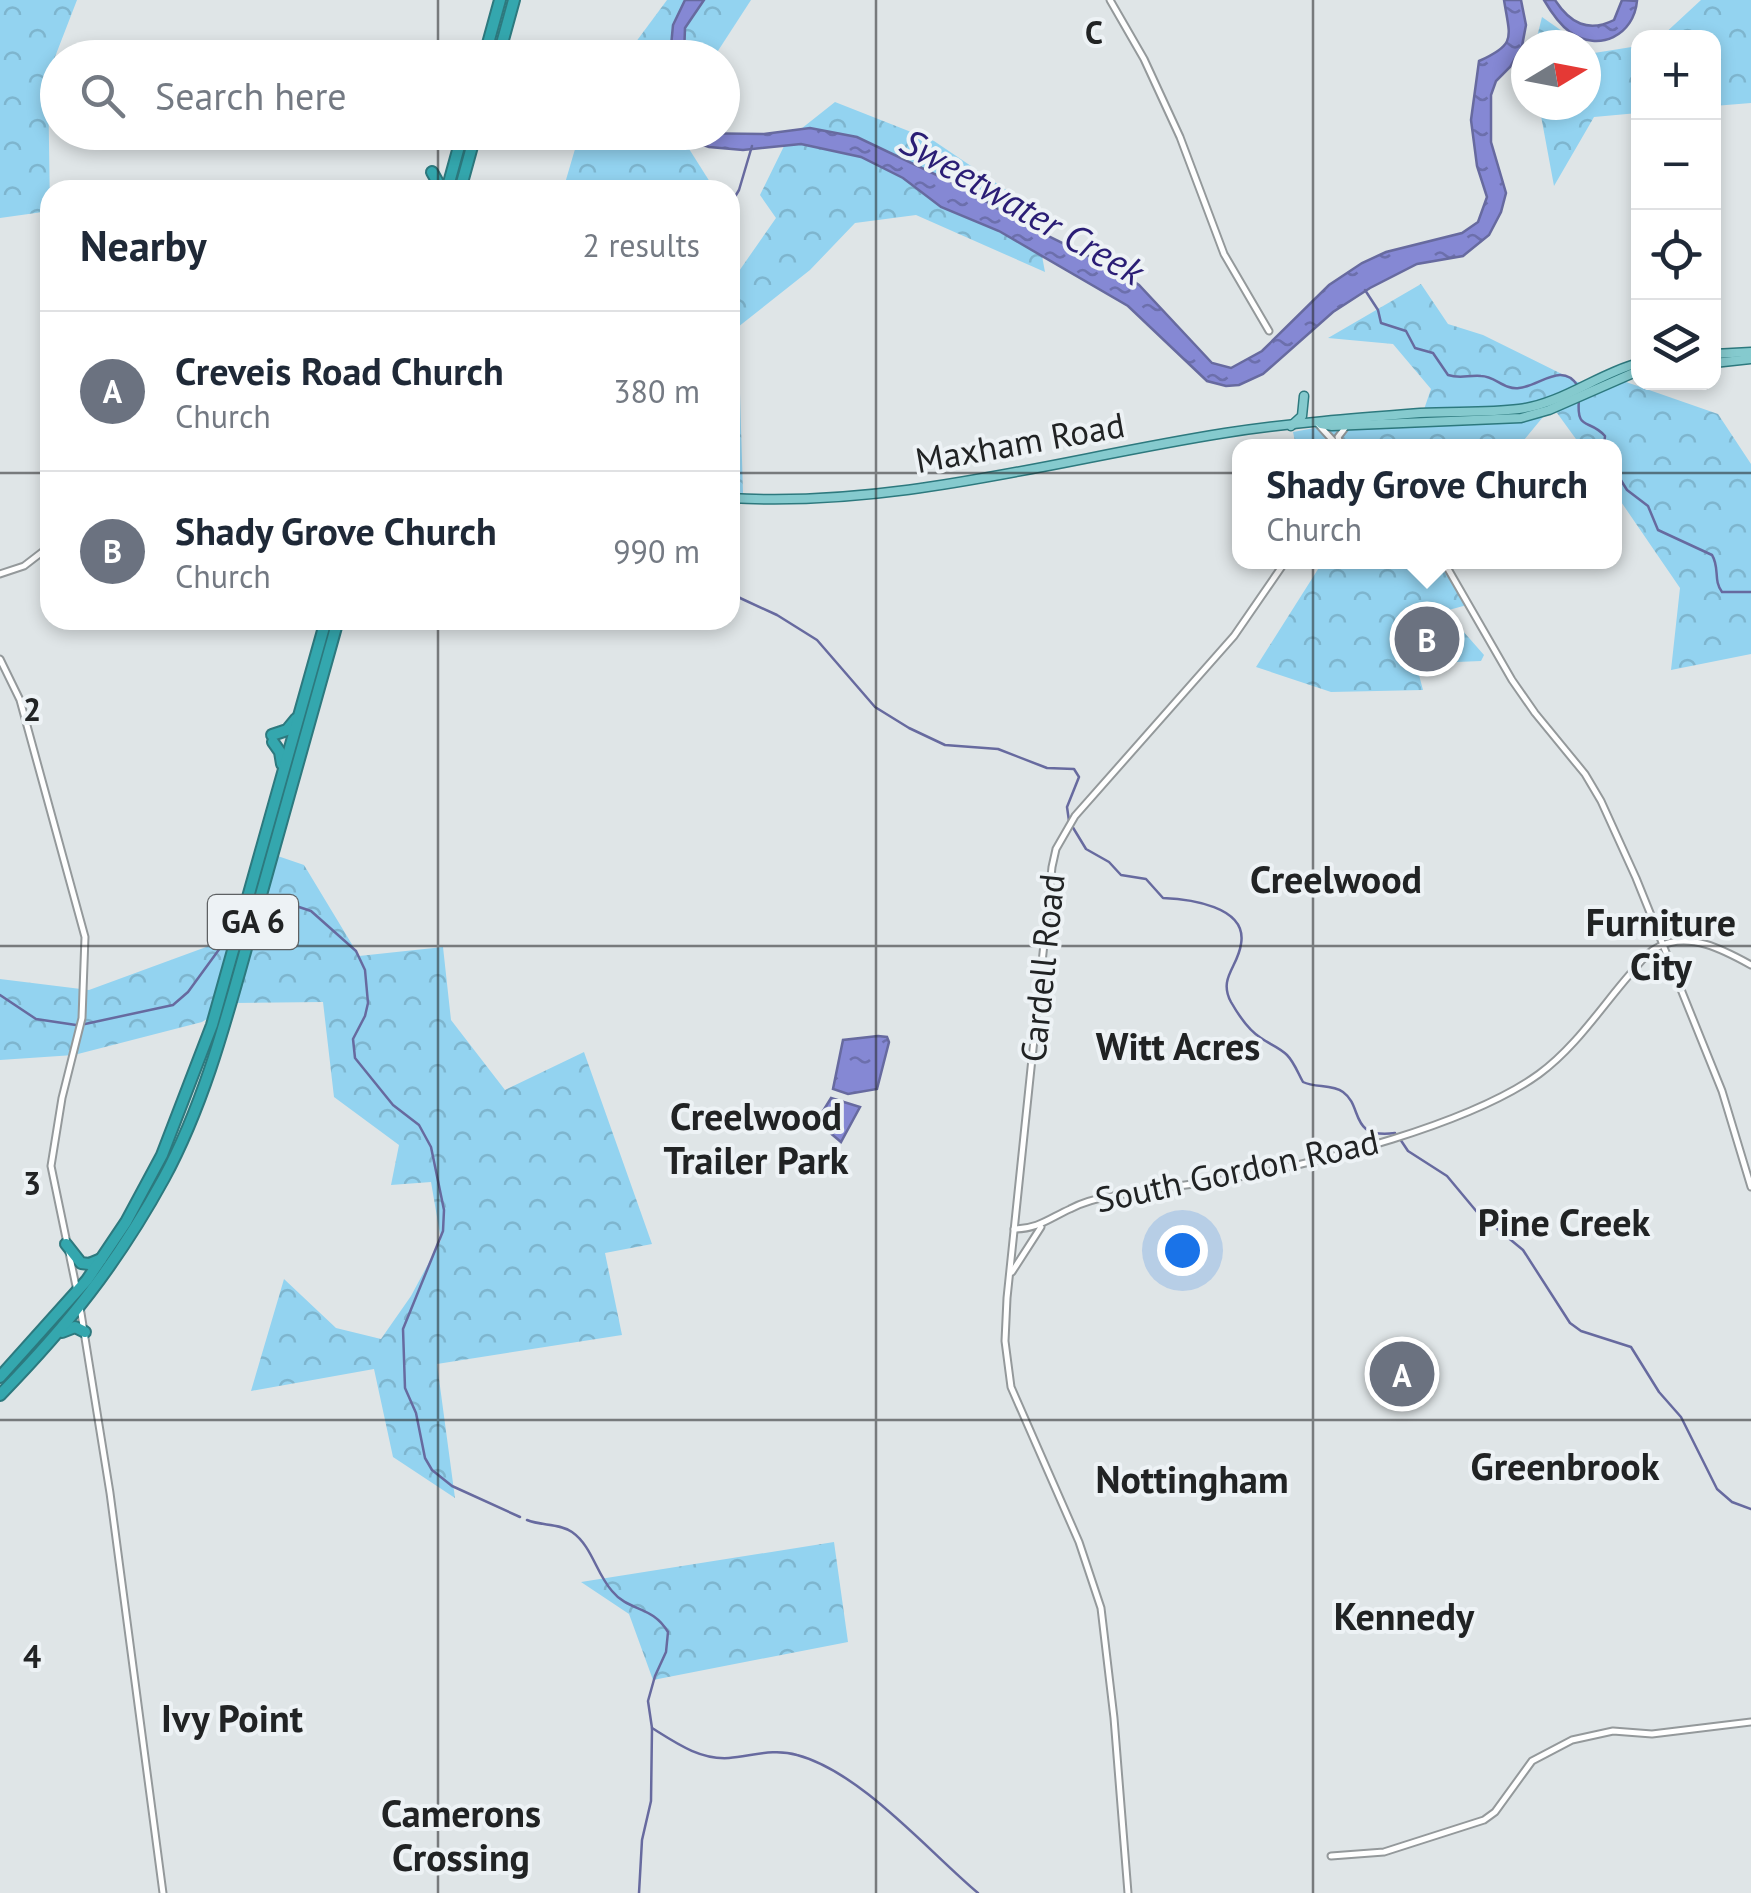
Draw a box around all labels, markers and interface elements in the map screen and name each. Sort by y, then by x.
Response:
text: C [1085,11,1103,53]
north arrow [1511,30,1601,120]
map controls [1631,30,1721,390]
button: + [1631,30,1721,120]
search box [40,40,740,150]
icon: search [75,68,130,123]
text: Search here [155,71,347,120]
water label: Sweetwater Creek [892,116,1155,296]
button: − [1631,120,1721,210]
button: locate [1631,210,1721,300]
text: Nearby [80,218,207,273]
text: 2 results [582,224,700,266]
button: layers [1631,300,1721,390]
text: Creveis Road Church [175,346,504,395]
text: A [103,370,122,412]
text: 380 m [613,370,700,412]
text: Church [175,395,271,437]
street label: Maxham Road [912,401,1128,483]
popup [1232,439,1622,569]
text: Shady Grove Church [1266,459,1588,508]
text: Shady Grove Church [175,506,497,555]
text: Church [1266,508,1362,550]
text: B [103,530,122,572]
text: 990 m [613,530,700,572]
text: Church [175,555,271,597]
pin: B [1394,602,1460,676]
text: 2 [23,688,41,730]
district label: Creelwood [1250,854,1422,903]
street label: Cardell Road [1009,871,1075,1064]
road number: GA 6 [208,895,298,949]
district label: Furniture City [1586,897,1736,990]
district label: Witt Acres [1096,1021,1260,1070]
district label: Creelwood Trailer Park [664,1091,849,1184]
street label: South Gordon Road [1091,1117,1383,1223]
text: 3 [23,1162,41,1204]
district label: Pine Creek [1478,1197,1651,1246]
your location [1157,1225,1208,1276]
pin: A [1370,1336,1434,1412]
district label: Greenbrook [1471,1441,1660,1490]
district label: Nottingham [1095,1454,1289,1503]
district label: Kennedy [1334,1591,1475,1640]
text: 4 [23,1635,41,1677]
district label: Ivy Point [161,1693,304,1742]
district label: Camerons Crossing [381,1788,541,1881]

